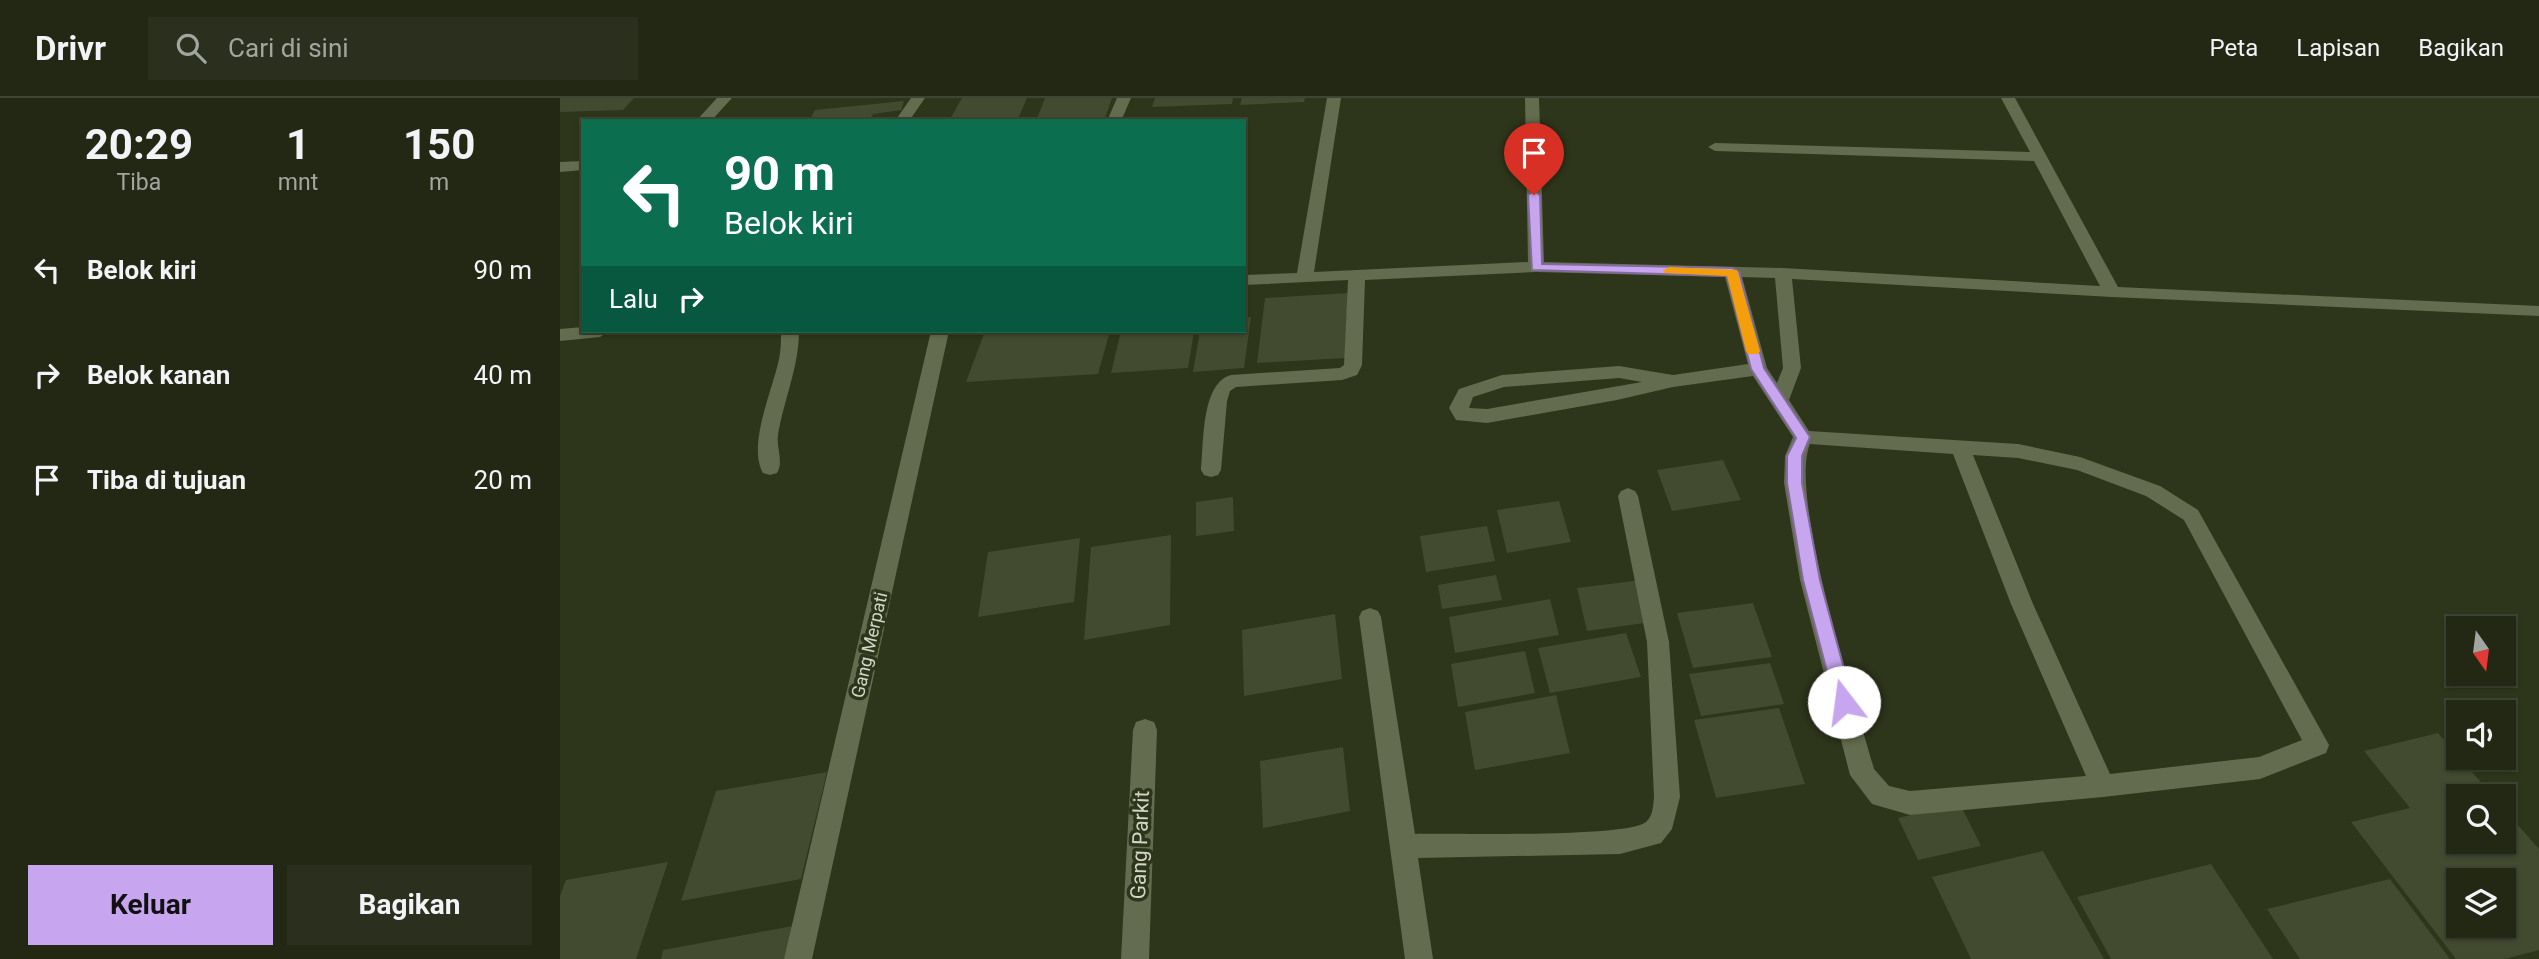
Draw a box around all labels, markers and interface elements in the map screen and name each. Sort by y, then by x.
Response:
search box [148,17,638,80]
text: Drivr [35,29,106,68]
icon: search [172,29,210,67]
text: Cari di sini [228,33,349,63]
text: Peta [2210,34,2258,62]
text: Lapisan [2296,34,2380,62]
text: Bagikan [2418,34,2504,62]
text: 20:29 [85,120,193,169]
text: 1 [286,120,310,169]
text: 150 [403,120,475,169]
pin [1504,123,1564,195]
icon: arrive [1515,134,1553,172]
text: 90 m [724,145,835,202]
icon: left [609,147,700,238]
text: Tiba [117,169,161,196]
text: mnt [278,169,318,196]
text: m [429,169,449,196]
text: Belok kiri [724,204,854,242]
icon: left [28,251,66,289]
text: Belok kiri [87,255,197,285]
text: 90 m [474,255,532,285]
icon: right [672,280,710,318]
text: Lalu [609,284,658,314]
icon: right [28,356,66,394]
text: Belok kanan [87,360,230,390]
text: 40 m [474,360,532,390]
icon: arrive [28,461,66,499]
text: Tiba di tujuan [87,465,246,495]
text: 20 m [474,465,532,495]
street label: Gang Merpati [847,590,891,700]
north arrow [2446,616,2516,686]
map controls [2446,616,2516,938]
position arrow [1807,665,1881,739]
button: sound [2446,700,2516,770]
button: search [2446,784,2516,854]
street label: Gang Parkit [1126,790,1154,900]
button: Keluar [28,865,273,945]
button: Bagikan [287,865,532,945]
button: layers [2446,868,2516,938]

